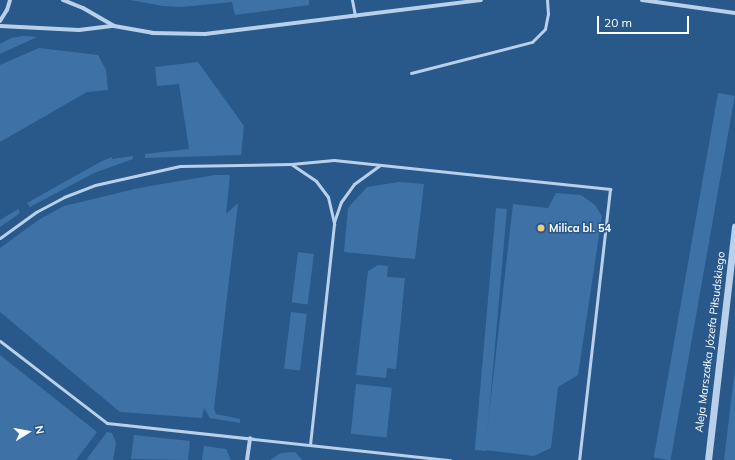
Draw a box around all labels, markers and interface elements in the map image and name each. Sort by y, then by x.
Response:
scale bar [599,8,691,34]
text: 20 m [604,15,632,30]
place label: Milica bl. 54 [549,221,611,235]
marker: Milica bl. 54 [536,223,546,233]
street label: Aleja Marszałka Józefa Piłsudskiego [692,251,728,433]
north arrow [8,412,48,452]
text: N [32,424,47,435]

